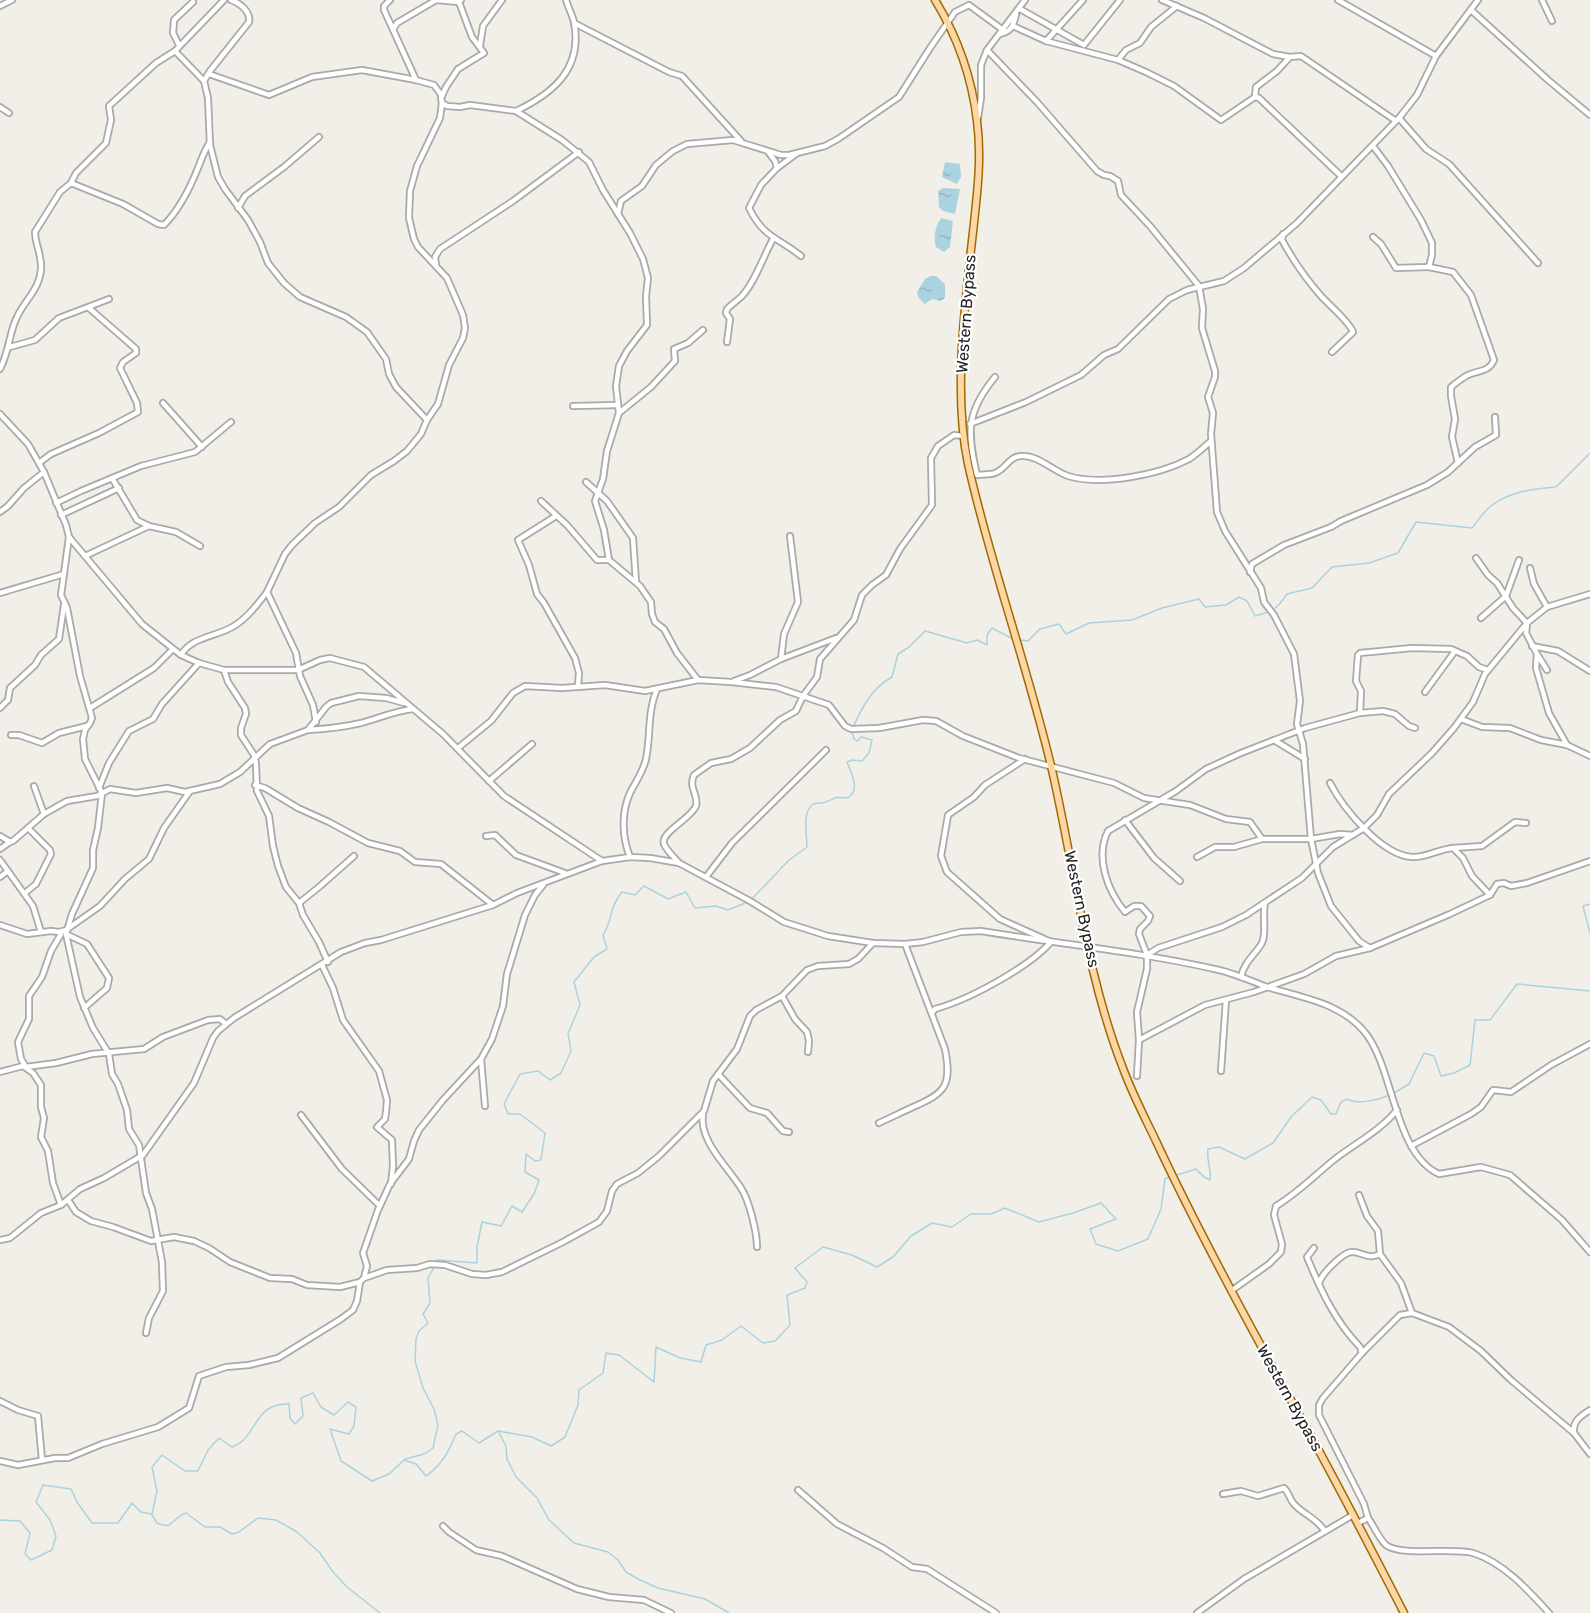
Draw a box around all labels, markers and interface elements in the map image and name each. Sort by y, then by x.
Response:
street label: Western Bypass [952,254,980,374]
street label: Western Bypass [1060,849,1104,969]
street label: Western Bypass [1253,1341,1327,1455]

